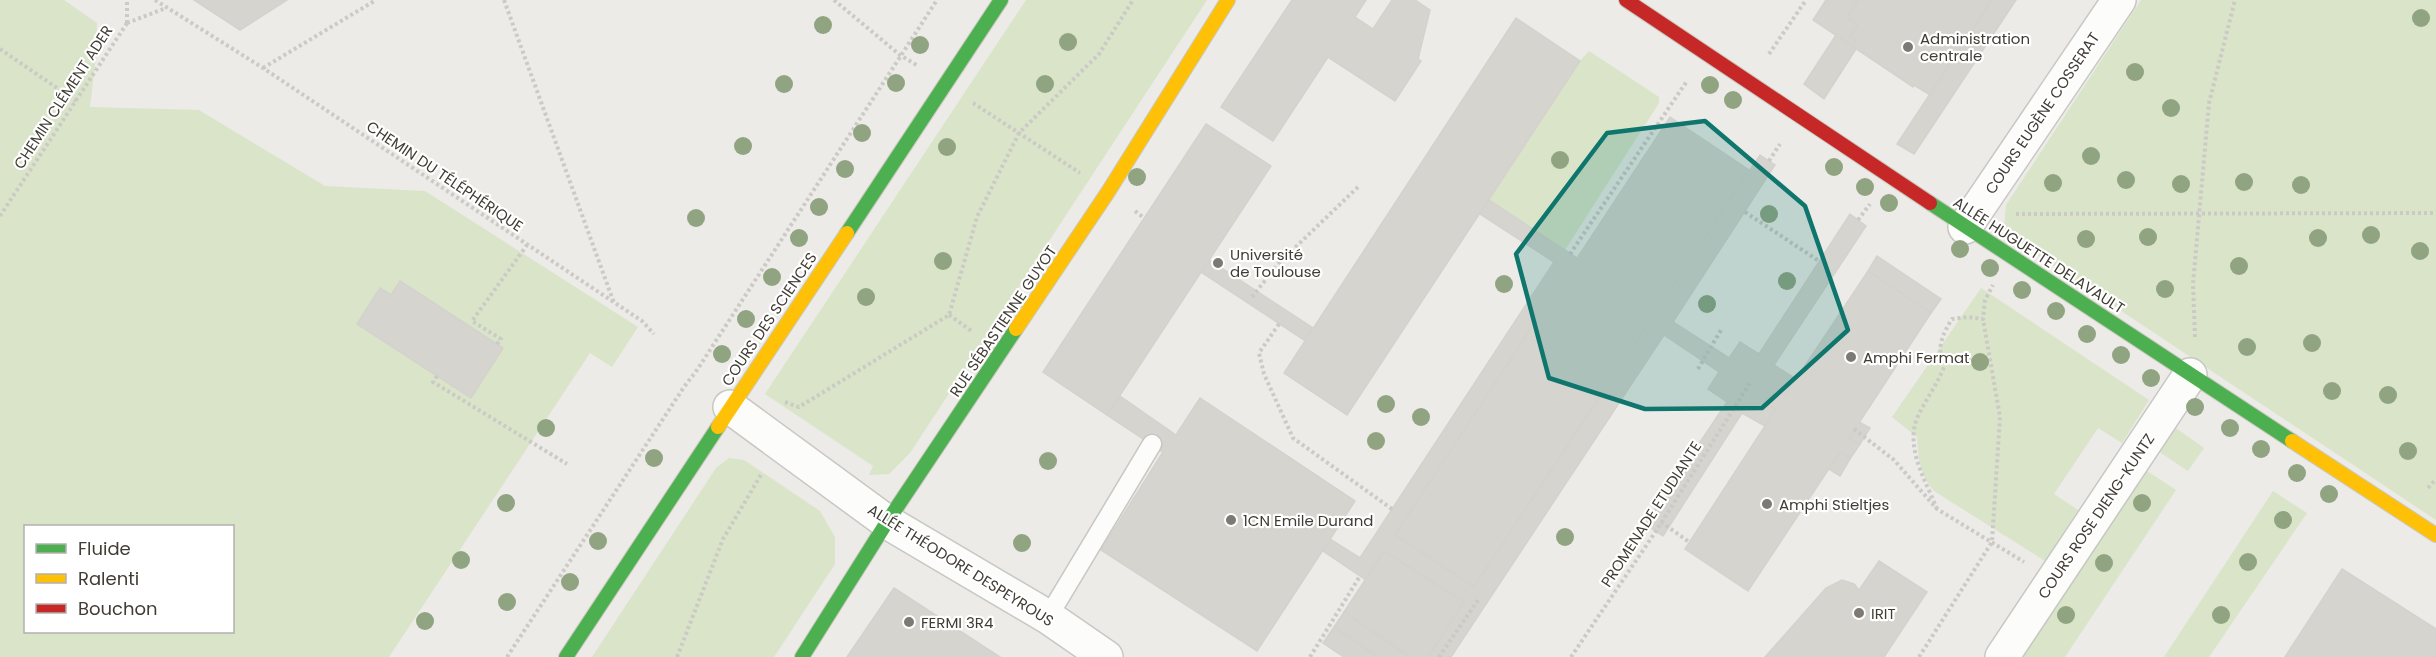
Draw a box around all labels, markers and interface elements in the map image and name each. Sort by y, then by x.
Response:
street label: CHEMIN CLÉMENT ADER [9,21,117,173]
place label: Administration centrale [1920,28,2030,66]
street label: COURS EUGÈNE COSSERAT [1980,28,2104,198]
marker: Administration centrale [1901,40,1915,54]
street label: CHEMIN DU TÉLÉPHÉRIQUE [363,116,527,236]
street label: ALLÉE HUGUETTE DELAVAULT [1949,192,2129,318]
street label: RUE SÉBASTIENNE GUYOT [944,241,1062,401]
place label: Université de Toulouse [1230,244,1321,282]
street label: COURS DES SCIENCES [716,248,822,390]
marker: Université de Toulouse [1211,256,1225,270]
place label: Amphi Fermat [1863,347,1970,368]
marker: Amphi Fermat [1844,350,1858,364]
street label: COURS ROSE DIENG-KUNTZ [2033,429,2159,603]
street label: PROMENADE ETUDIANTE [1596,437,1706,591]
place label: Amphi Stieltjes [1779,494,1889,515]
marker: Amphi Stieltjes [1760,497,1774,511]
street label: ALLÉE THÉODORE DESPEYROUS [864,499,1058,631]
place label: 1CN Emile Durand [1243,510,1373,531]
marker: 1CN Emile Durand [1224,513,1238,527]
legend [24,525,234,633]
text: Fluide [78,536,131,561]
text: Ralenti [78,566,139,591]
text: Bouchon [78,596,158,621]
place label: IRIT [1871,603,1896,624]
marker: IRIT [1852,606,1866,620]
place label: FERMI 3R4 [921,612,993,633]
marker: FERMI 3R4 [902,615,916,629]

